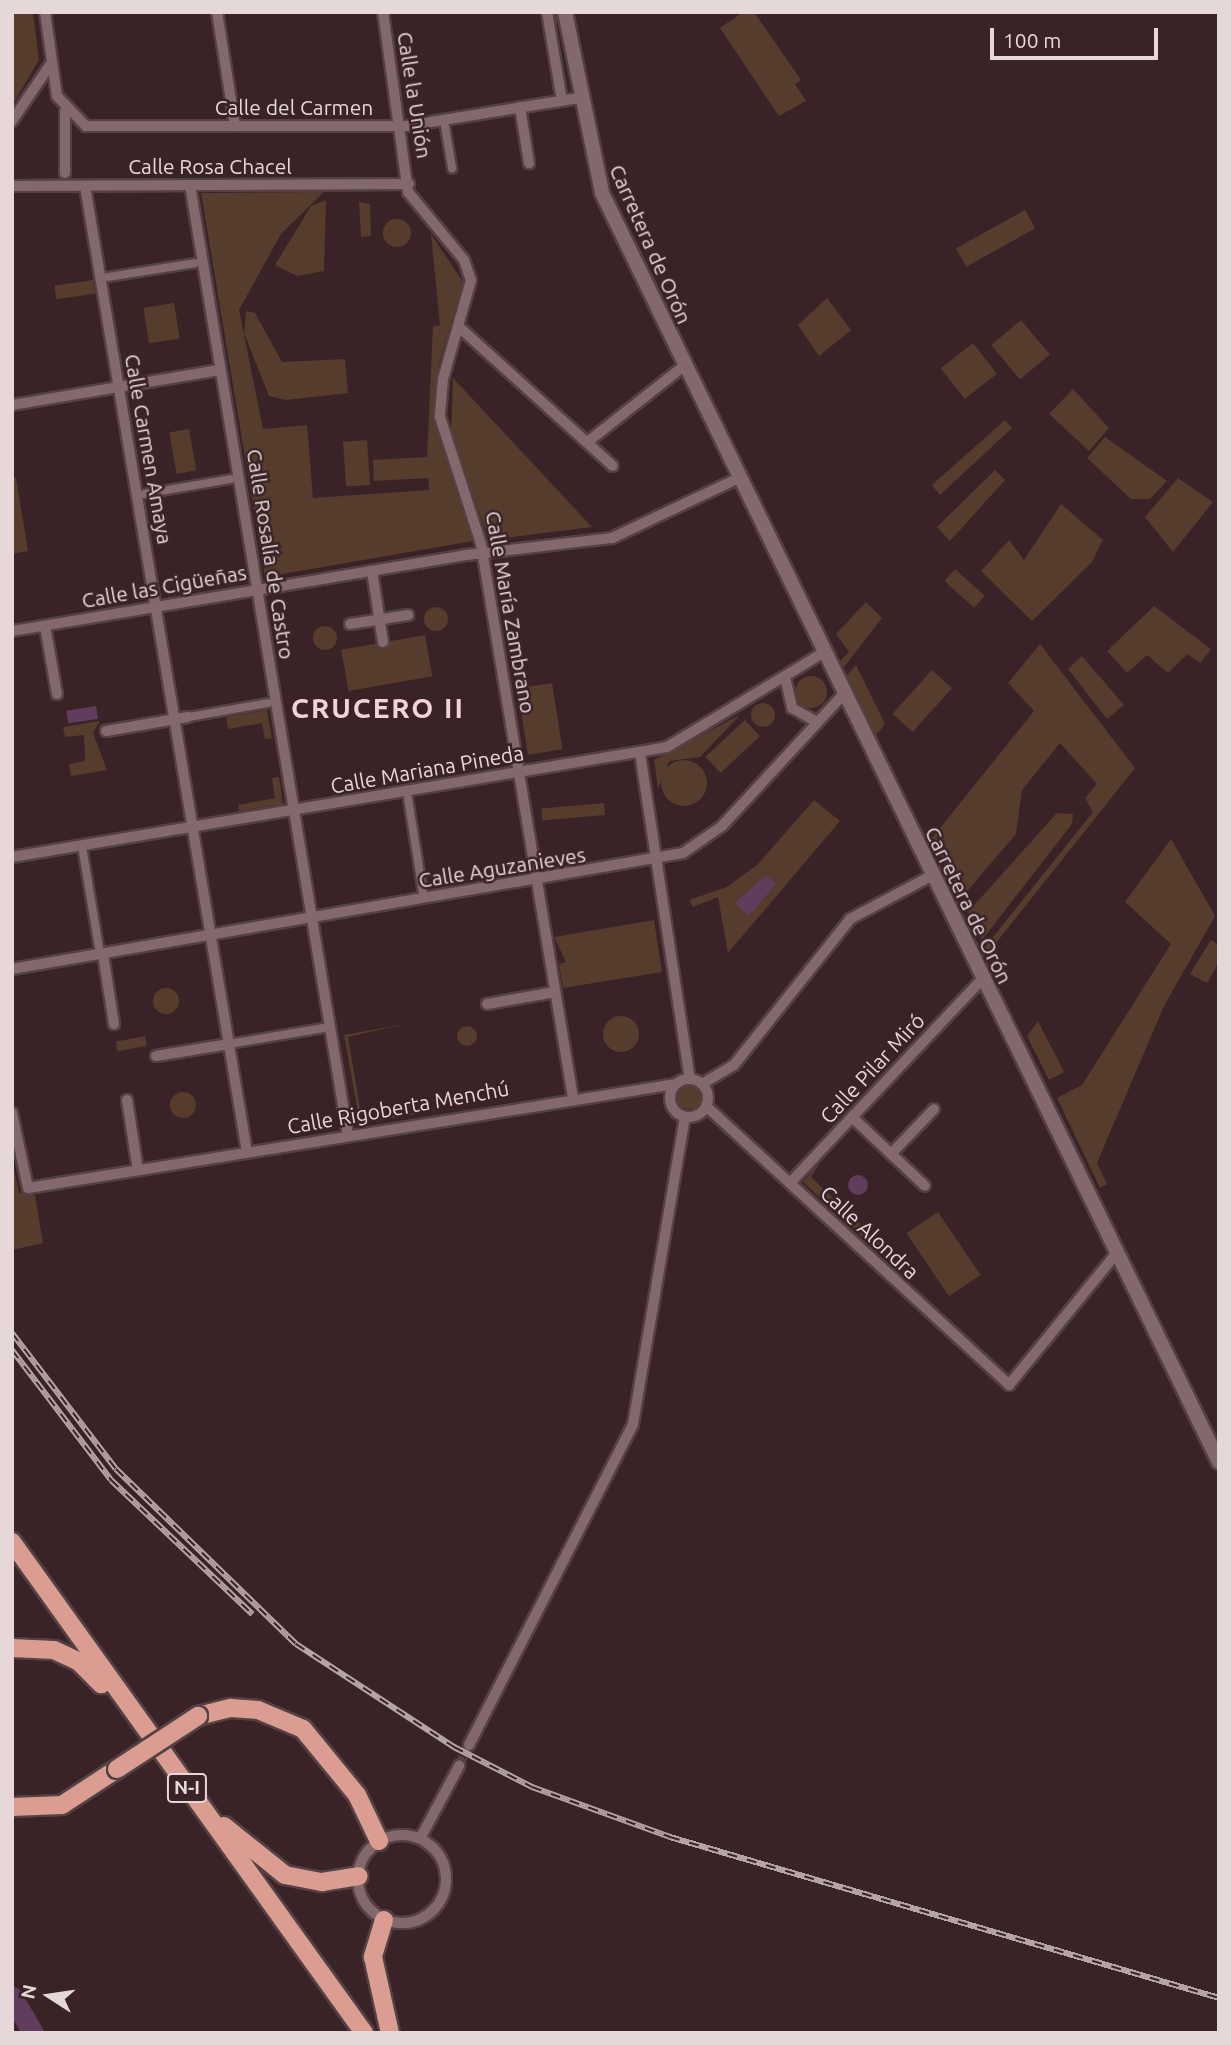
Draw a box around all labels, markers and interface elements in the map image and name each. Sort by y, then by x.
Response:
scale bar [993,14,1161,58]
text: 100 m [1003,28,1061,52]
street label: Calle la Unión [393,30,437,160]
street label: Calle del Carmen [215,94,373,120]
street label: Calle Rosa Chacel [128,153,292,179]
street label: Carretera de Orón [605,160,697,328]
street label: Calle Carmen Amaya [120,352,178,546]
street label: Calle Rosalía de Castro [242,447,300,661]
street label: Calle María Zambrano [481,509,541,715]
street label: Calle las Cigüeñas [80,559,248,613]
district label: CRUCERO II [292,691,464,725]
street label: Calle Mariana Pineda [328,740,526,798]
street label: Carretera de Orón [920,822,1018,988]
street label: Calle Aguzanieves [417,841,587,893]
street label: Calle Pilar Miró [815,1008,929,1128]
street label: Calle Rigoberta Menchú [285,1075,511,1139]
street label: Calle Alondra [816,1180,924,1284]
road number: N-I [166,1772,208,1803]
north arrow [14,1961,84,2031]
text: N [16,1982,41,2001]

